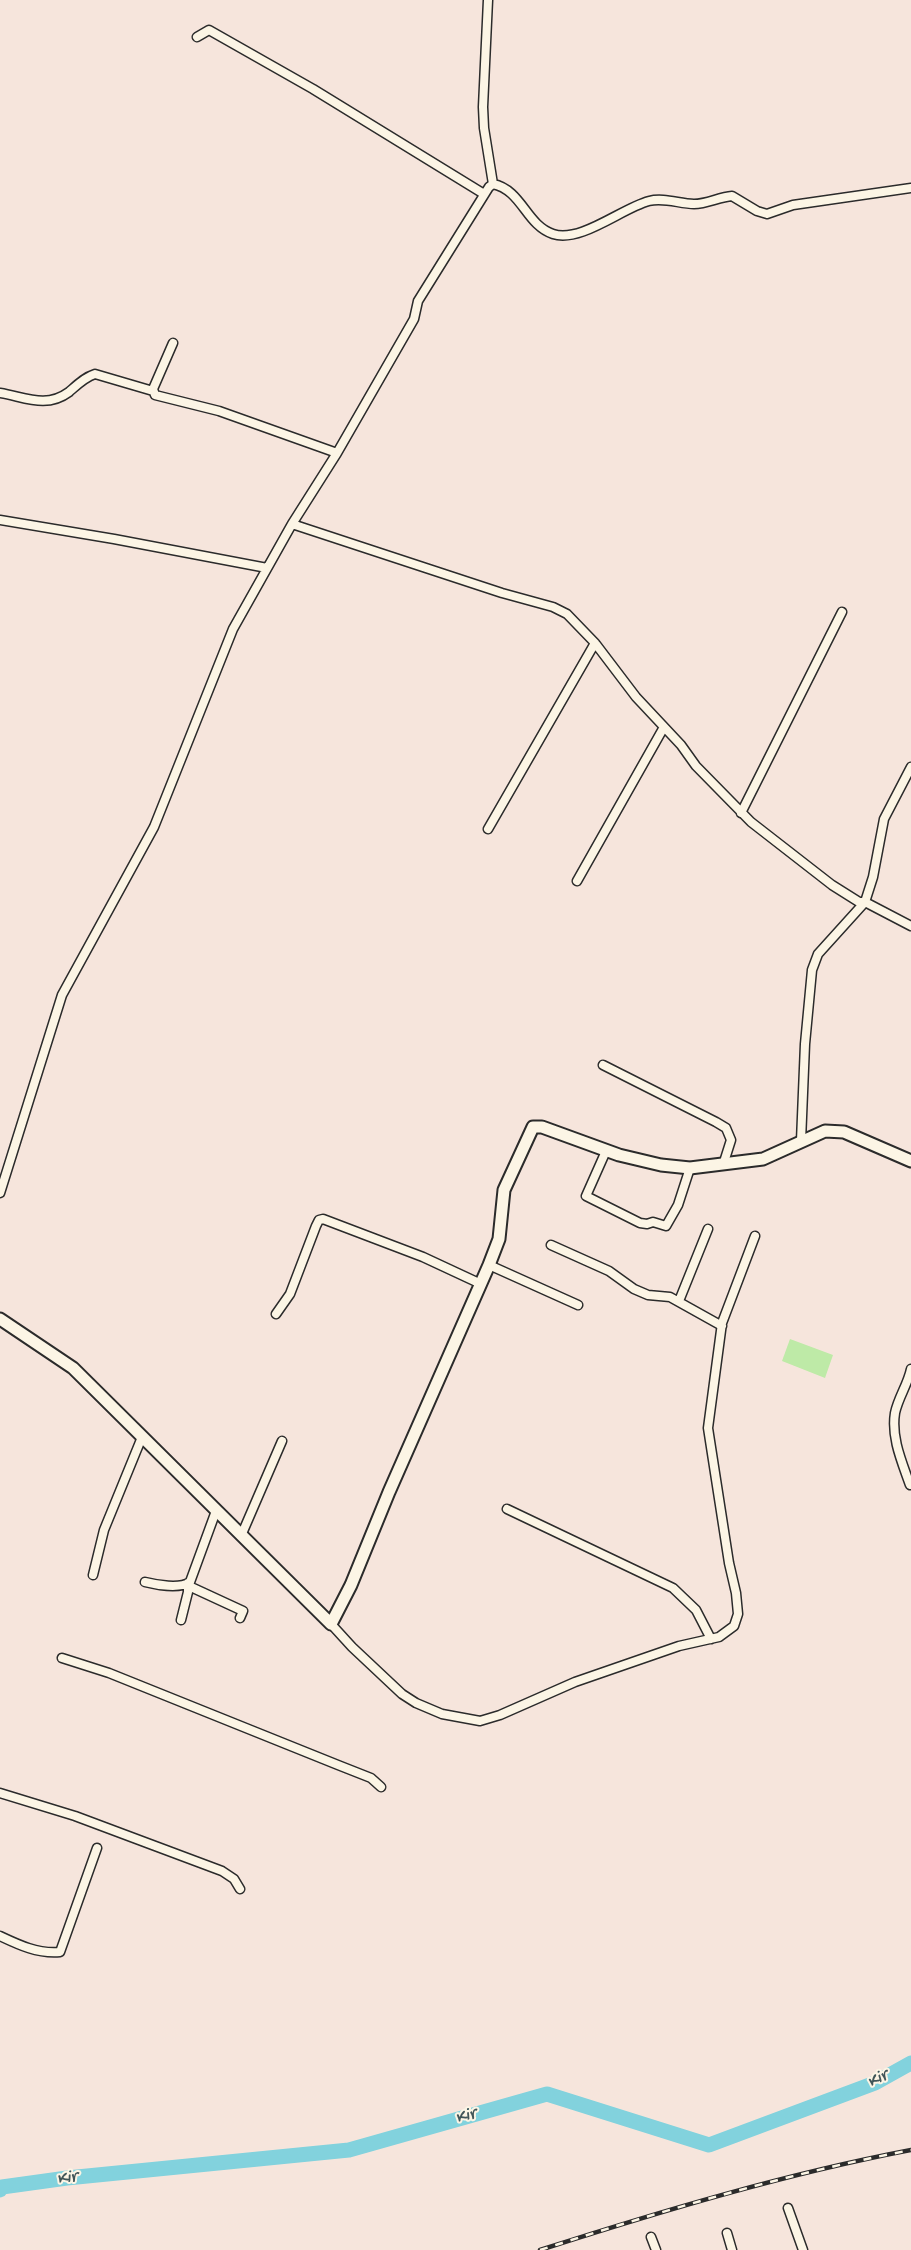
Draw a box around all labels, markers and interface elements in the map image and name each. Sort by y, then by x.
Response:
water label: Kir [864,2066,892,2094]
water label: Kir [453,2104,479,2130]
water label: Kir [56,2167,78,2191]

